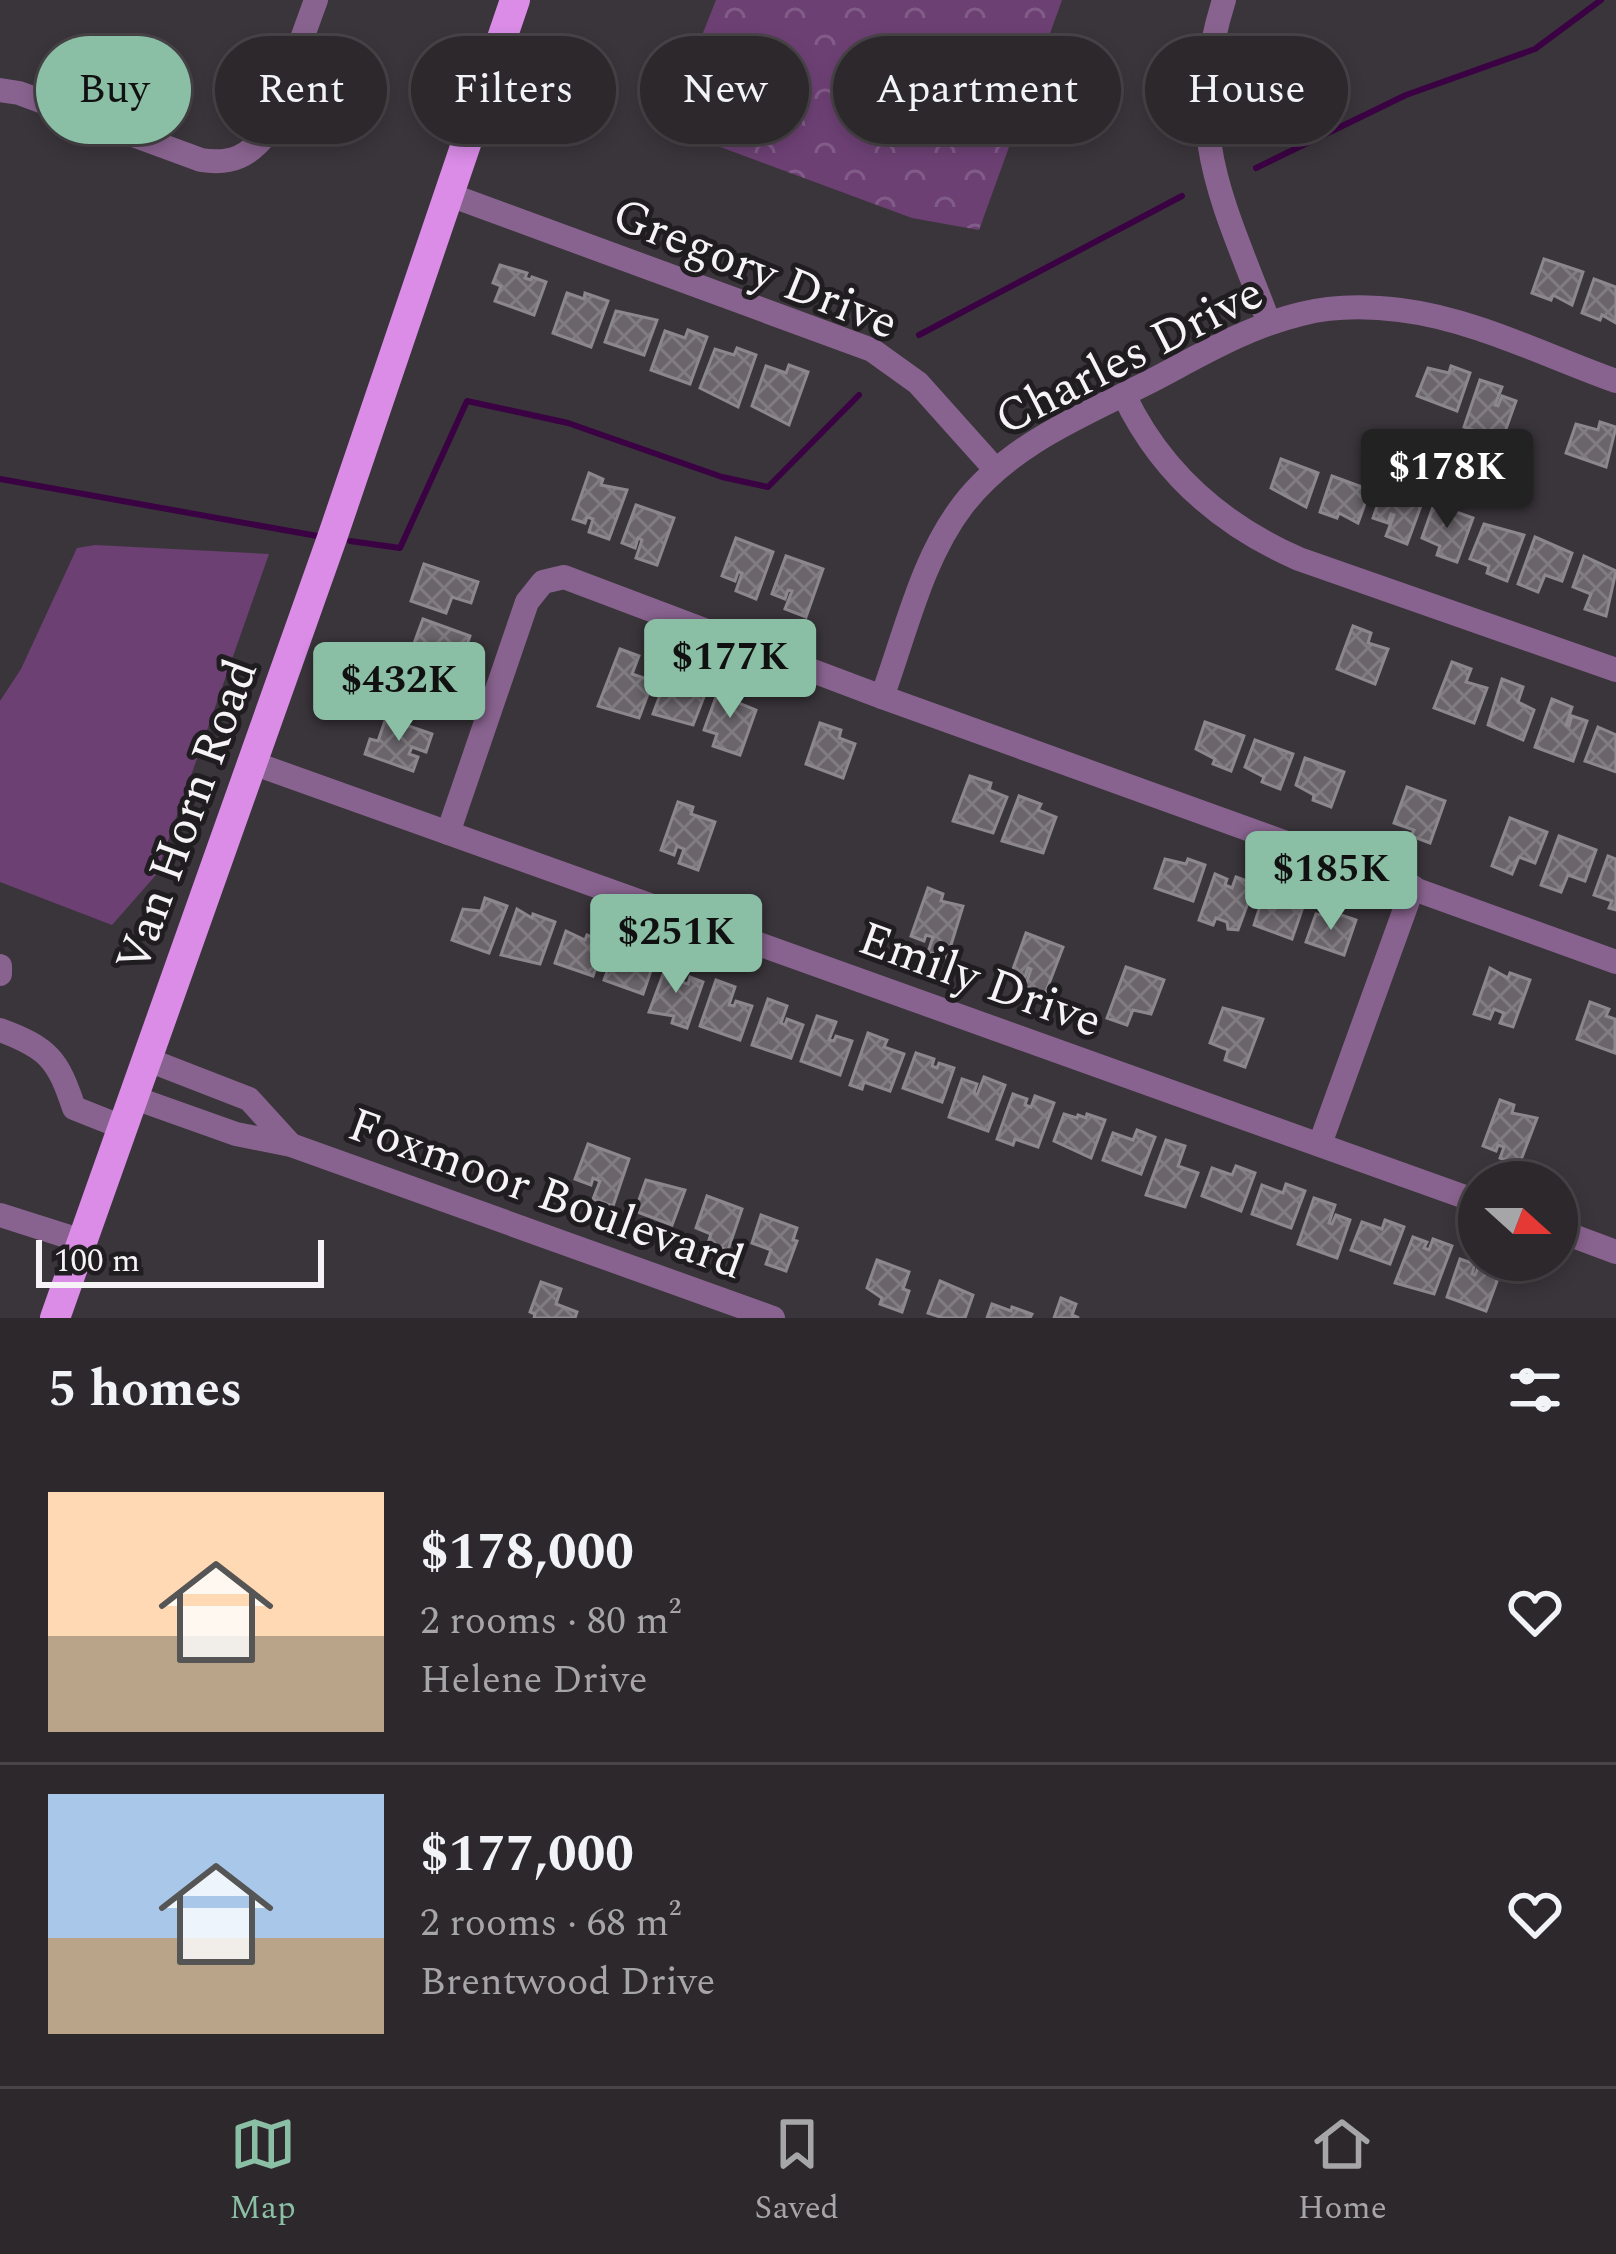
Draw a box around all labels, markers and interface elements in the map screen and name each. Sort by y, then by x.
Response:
chip: Buy [36,36,191,144]
chip: Rent [215,36,387,144]
chip: Filters [411,36,616,144]
chip: New [640,36,809,144]
chip: Apartment [833,36,1121,144]
chip: House [1145,36,1348,144]
street label: Gregory Drive [601,179,909,360]
street label: Charles Drive [982,257,1276,455]
pin: $178K [1363,429,1531,531]
text: $178K [1388,438,1506,497]
pin: $177K [646,619,814,721]
text: $177K [671,628,789,687]
pin: $432K [315,642,483,744]
street label: Van Horn Road [97,649,278,983]
text: $432K [340,651,458,710]
pin: $185K [1247,831,1415,933]
text: $185K [1272,840,1390,899]
pin: $251K [592,894,760,996]
text: $251K [617,903,735,962]
street label: Emily Drive [848,903,1112,1058]
street label: Foxmoor Boulevard [338,1089,754,1300]
north arrow [1458,1161,1578,1281]
map controls [1458,1161,1578,1281]
scale bar [36,1234,324,1287]
text: 100 m [54,1236,140,1286]
text: 5 homes [48,1351,242,1429]
icon: filters [1502,1357,1568,1423]
text: $178,000 [420,1514,634,1592]
icon: home [144,1540,288,1684]
icon: heart [1502,1579,1568,1645]
text: 2 rooms · 80 m² [420,1592,681,1651]
text: Helene Drive [420,1651,648,1710]
text: $177,000 [420,1816,634,1894]
icon: home [144,1842,288,1986]
icon: heart [1502,1881,1568,1947]
text: 2 rooms · 68 m² [420,1894,681,1953]
text: Brentwood Drive [420,1953,715,2012]
tab: Map [229,2111,296,2233]
tab: Saved [754,2111,839,2233]
tab: Home [1298,2111,1387,2233]

